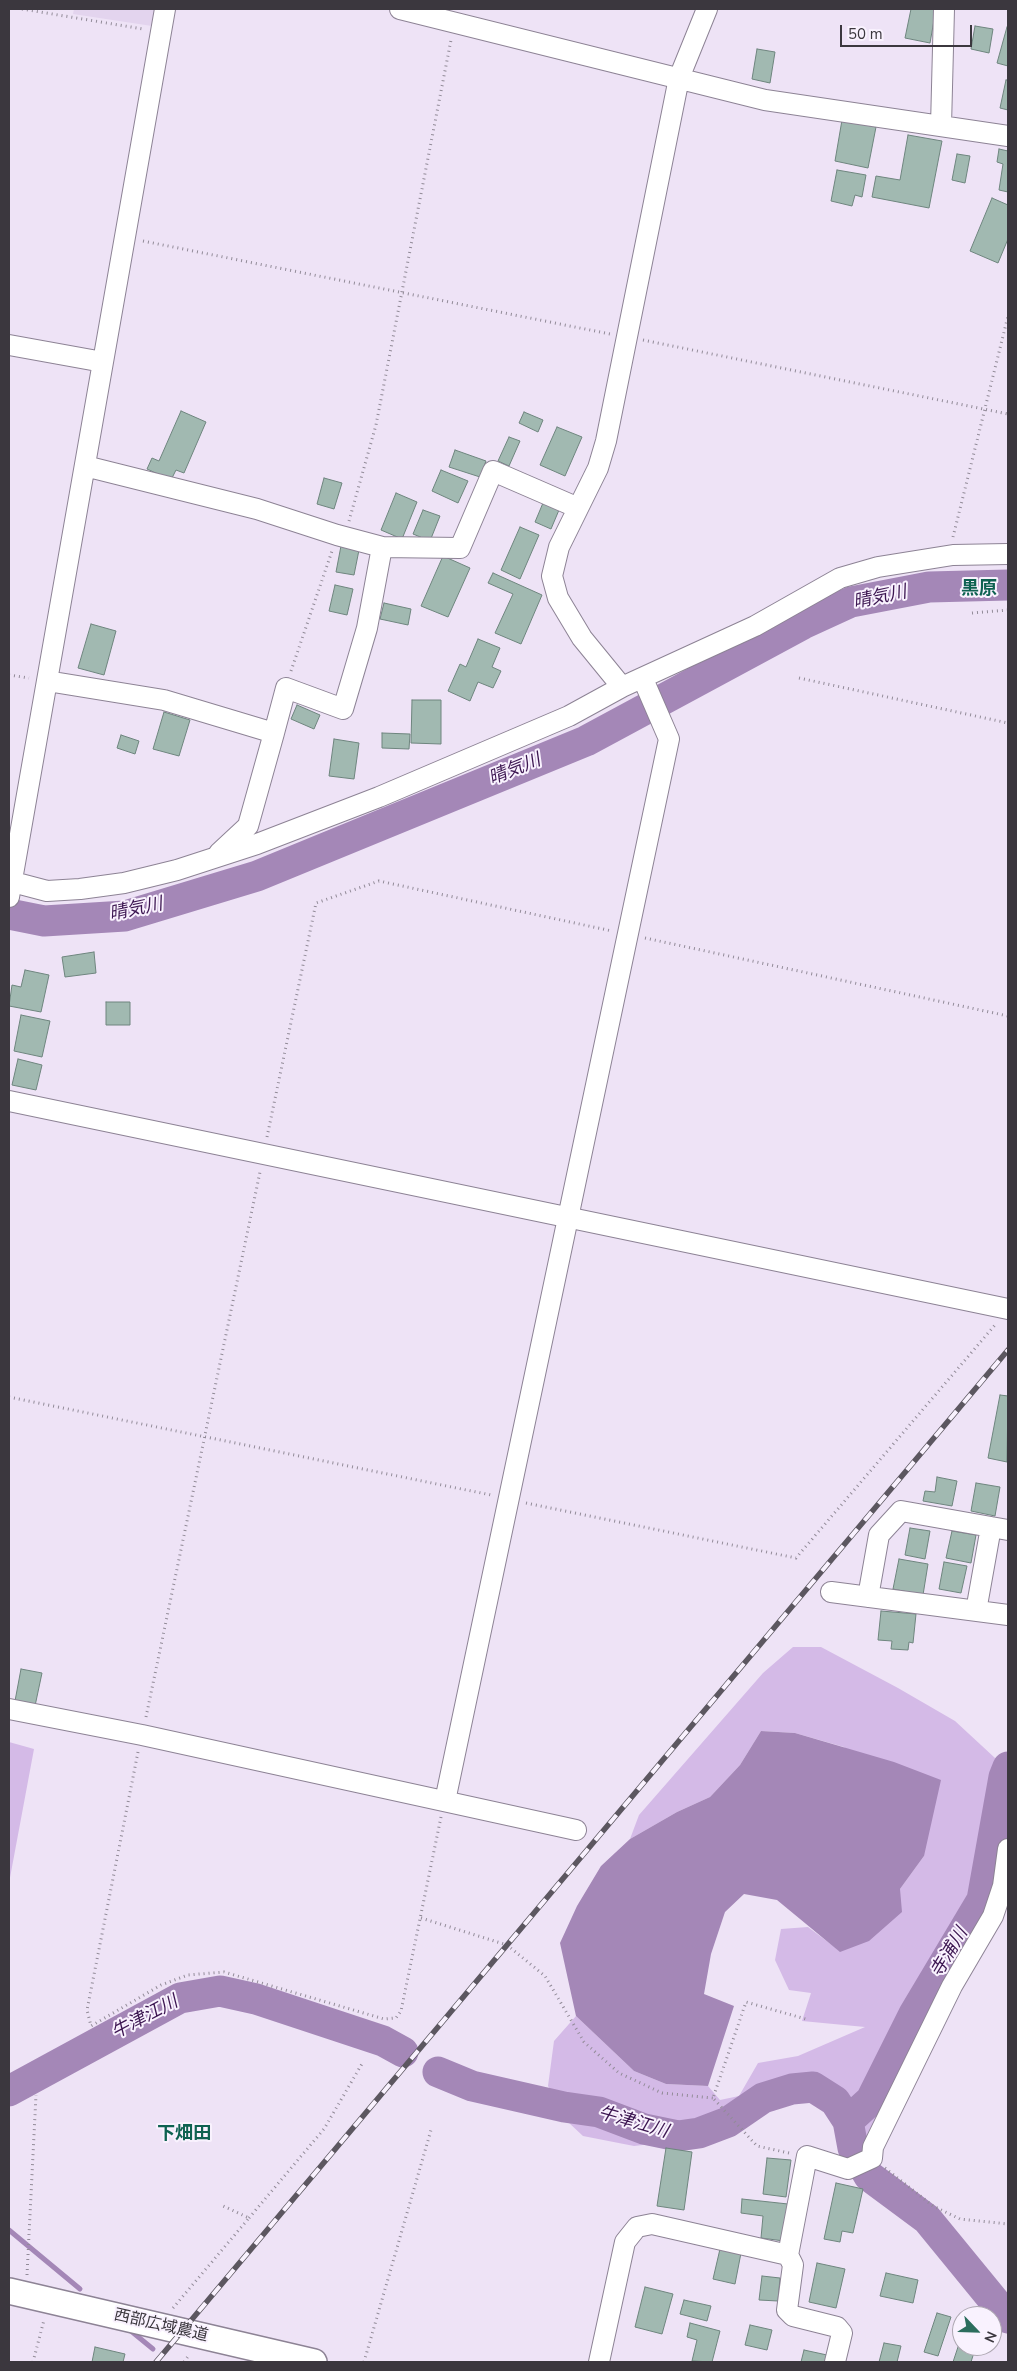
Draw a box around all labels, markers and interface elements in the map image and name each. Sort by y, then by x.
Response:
scale bar [842,15,974,47]
text: 50 m [848,24,883,44]
district label: 黒原 [961,579,997,601]
water label: 晴気川 [851,582,909,614]
water label: 晴気川 [486,750,544,790]
water label: 晴気川 [107,894,165,926]
water label: 寺浦川 [927,1924,973,1982]
water label: 牛津江川 [108,1992,182,2044]
water label: 牛津江川 [595,2103,671,2143]
district label: 下畑田 [157,2124,211,2146]
street label: 西部広域農道 [112,2306,210,2346]
north arrow [952,2306,1002,2356]
text: N [979,2328,1001,2346]

